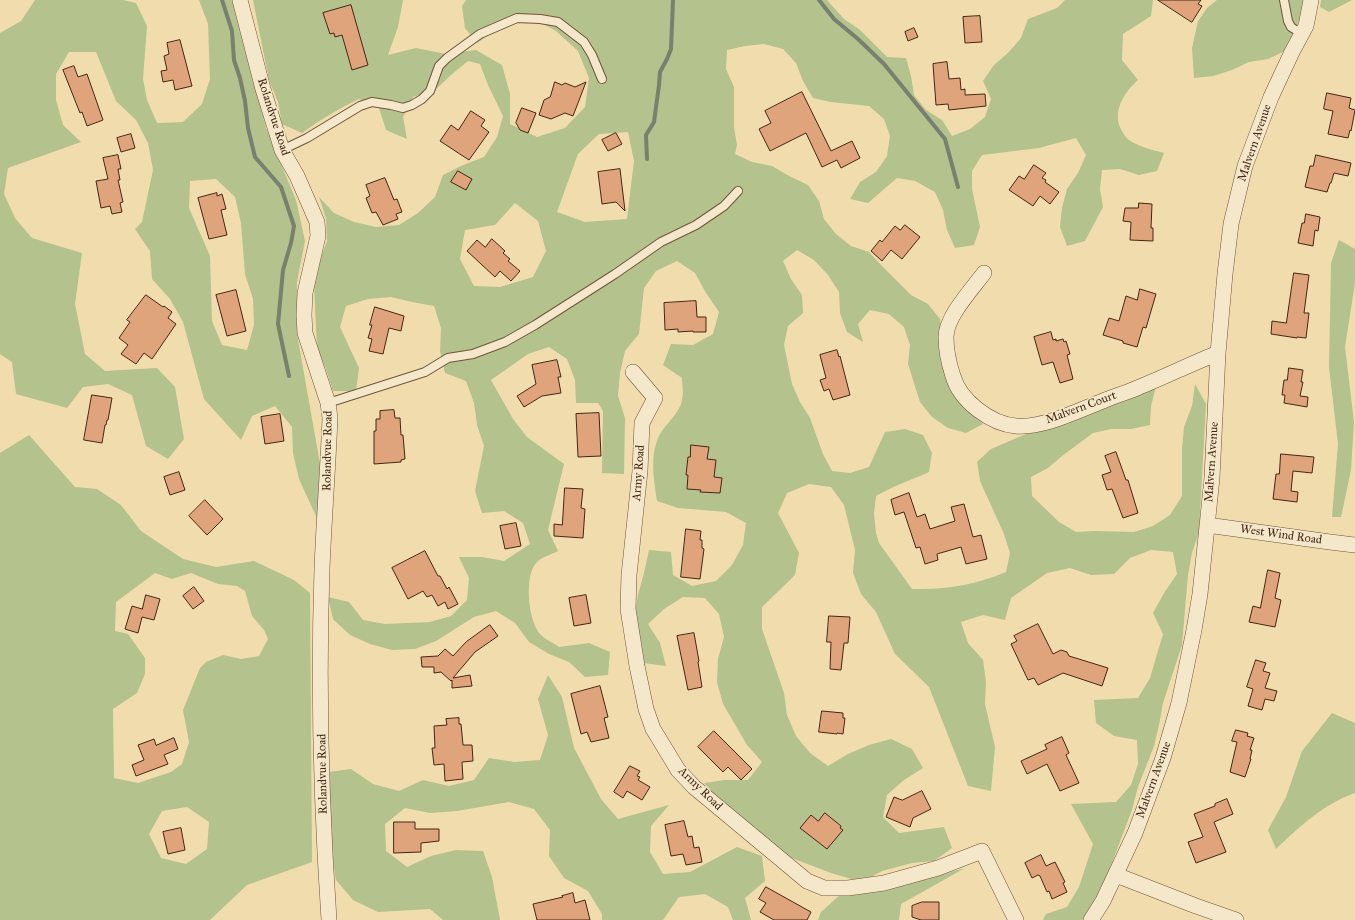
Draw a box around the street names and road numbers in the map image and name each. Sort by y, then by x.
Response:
street label: Rolandvue Road [254,76,292,158]
street label: Malvern Avenue [1235,102,1275,184]
street label: Malvern Court [1044,389,1118,427]
street label: Rolandvue Road [320,411,336,491]
street label: Malvern Avenue [1202,421,1222,503]
street label: Army Road [630,444,648,502]
street label: West Wind Road [1239,522,1323,548]
street label: Rolandvue Road [315,734,331,814]
street label: Malvern Avenue [1133,740,1175,820]
street label: Army Road [675,764,725,814]

